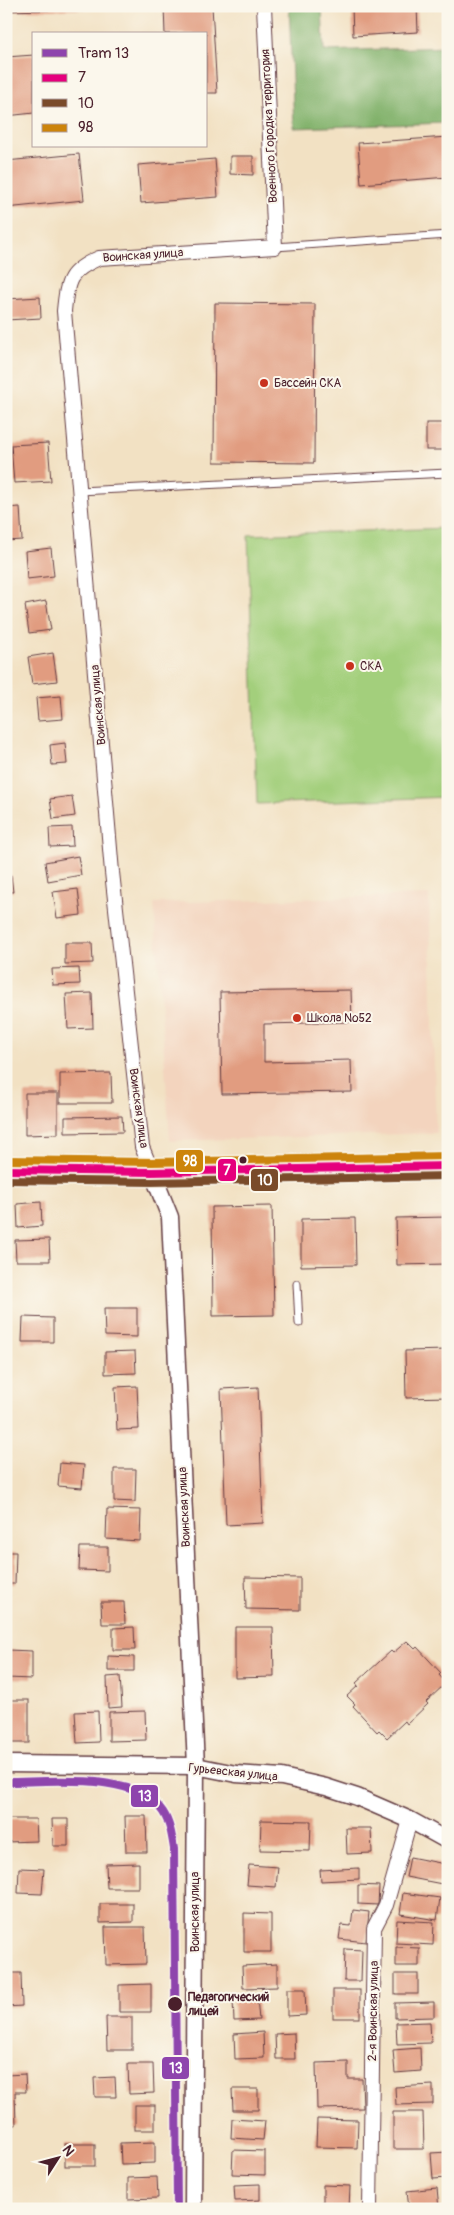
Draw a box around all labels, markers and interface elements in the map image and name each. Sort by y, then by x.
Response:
legend [32,32,208,148]
text: Tram 13 [78,44,129,63]
street label: Военного Городка территория [258,48,281,203]
text: 7 [78,68,86,87]
text: 10 [78,94,94,113]
text: 98 [78,118,94,137]
street label: Воинская улица [102,245,184,266]
place label: Бассейн СКА [274,376,342,391]
marker: Бассейн СКА [258,377,270,389]
place label: СКА [360,659,382,674]
marker: СКА [344,660,356,672]
street label: Воинская улица [87,664,109,746]
place label: Школа №52 [307,1011,372,1026]
marker: Школа №52 [291,1012,303,1024]
street label: Воинская улица [125,1067,152,1149]
line badge: 98 [175,1149,204,1173]
text: 98 [183,1153,197,1170]
unlabelled marker [238,1155,248,1165]
line badge: 7 [217,1158,237,1182]
text: 7 [223,1162,231,1179]
line badge: 10 [250,1168,279,1192]
text: 10 [257,1172,273,1189]
street label: Воинская улица [175,1466,194,1548]
street label: Гурьевская улица [187,1760,279,1785]
line badge: 13 [130,1784,159,1808]
text: 13 [138,1788,152,1805]
street label: Воинская улица [188,1871,203,1952]
street label: 2-я Воинская улица [365,1960,382,2061]
place label: Педагогический лицей [187,1990,269,2019]
marker: Педагогический лицей [166,1995,184,2013]
line badge: 13 [161,2056,190,2080]
text: 13 [169,2060,183,2077]
north arrow [32,2132,82,2182]
text: N [58,2142,78,2159]

